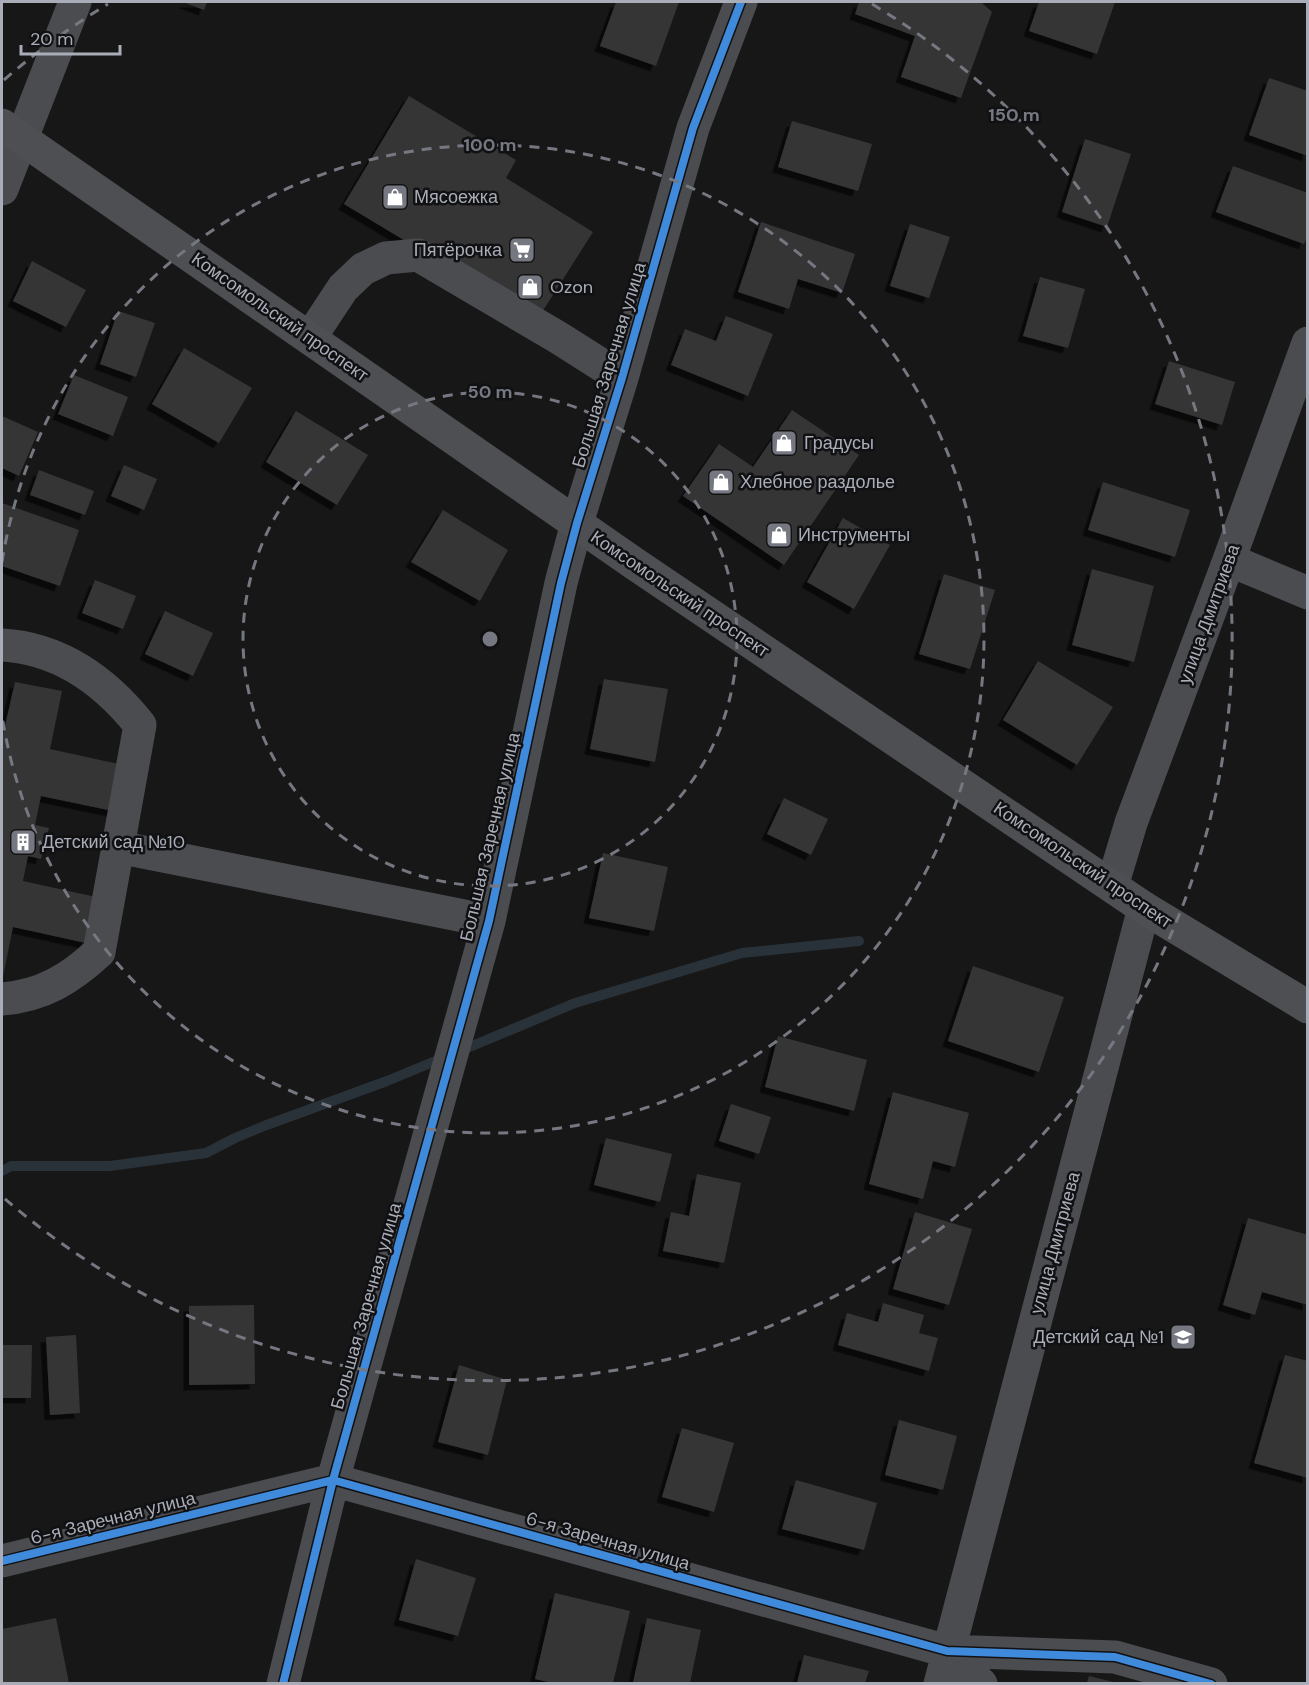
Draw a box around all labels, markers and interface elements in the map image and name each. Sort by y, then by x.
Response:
scale bar [21,18,120,56]
text: 20 m [30,27,73,51]
text: 150 m [988,103,1040,127]
text: 100 m [463,133,517,157]
shop icon: Мясоежка [380,182,410,212]
place label: Мясоежка [414,185,499,209]
supermarket icon: Пятёрочка [507,235,537,265]
place label: Пятёрочка [414,238,503,262]
street label: Комсомольский проспект [187,247,373,387]
street label: Большая Заречная улица [566,258,652,471]
shop icon: Ozon [515,272,545,302]
place label: Ozon [550,275,593,299]
text: 50 m [467,380,513,404]
shop icon: Градусы [769,428,799,458]
place label: Градусы [804,431,874,455]
shop icon: Хлебное раздолье [706,467,736,497]
place label: Хлебное раздолье [740,470,895,494]
shop icon: Инструменты [764,520,794,550]
place label: Инструменты [798,523,910,547]
street label: Комсомольский проспект [586,525,774,663]
street label: улица Дмитриева [1173,540,1246,687]
centre of rings [480,629,500,649]
street label: Большая Заречная улица [454,729,526,944]
street label: Комсомольский проспект [989,796,1177,934]
building icon: Детский сад №10 [8,827,38,857]
place label: Детский сад №10 [42,830,185,854]
street label: улица Дмитриева [1024,1168,1086,1317]
street label: Большая Заречная улица [325,1199,407,1412]
school or university icon: Детский сад №1 [1168,1322,1198,1352]
place label: Детский сад №1 [1033,1325,1164,1349]
street label: 6-я Заречная улица [28,1486,199,1550]
street label: 6-я Заречная улица [523,1506,694,1576]

